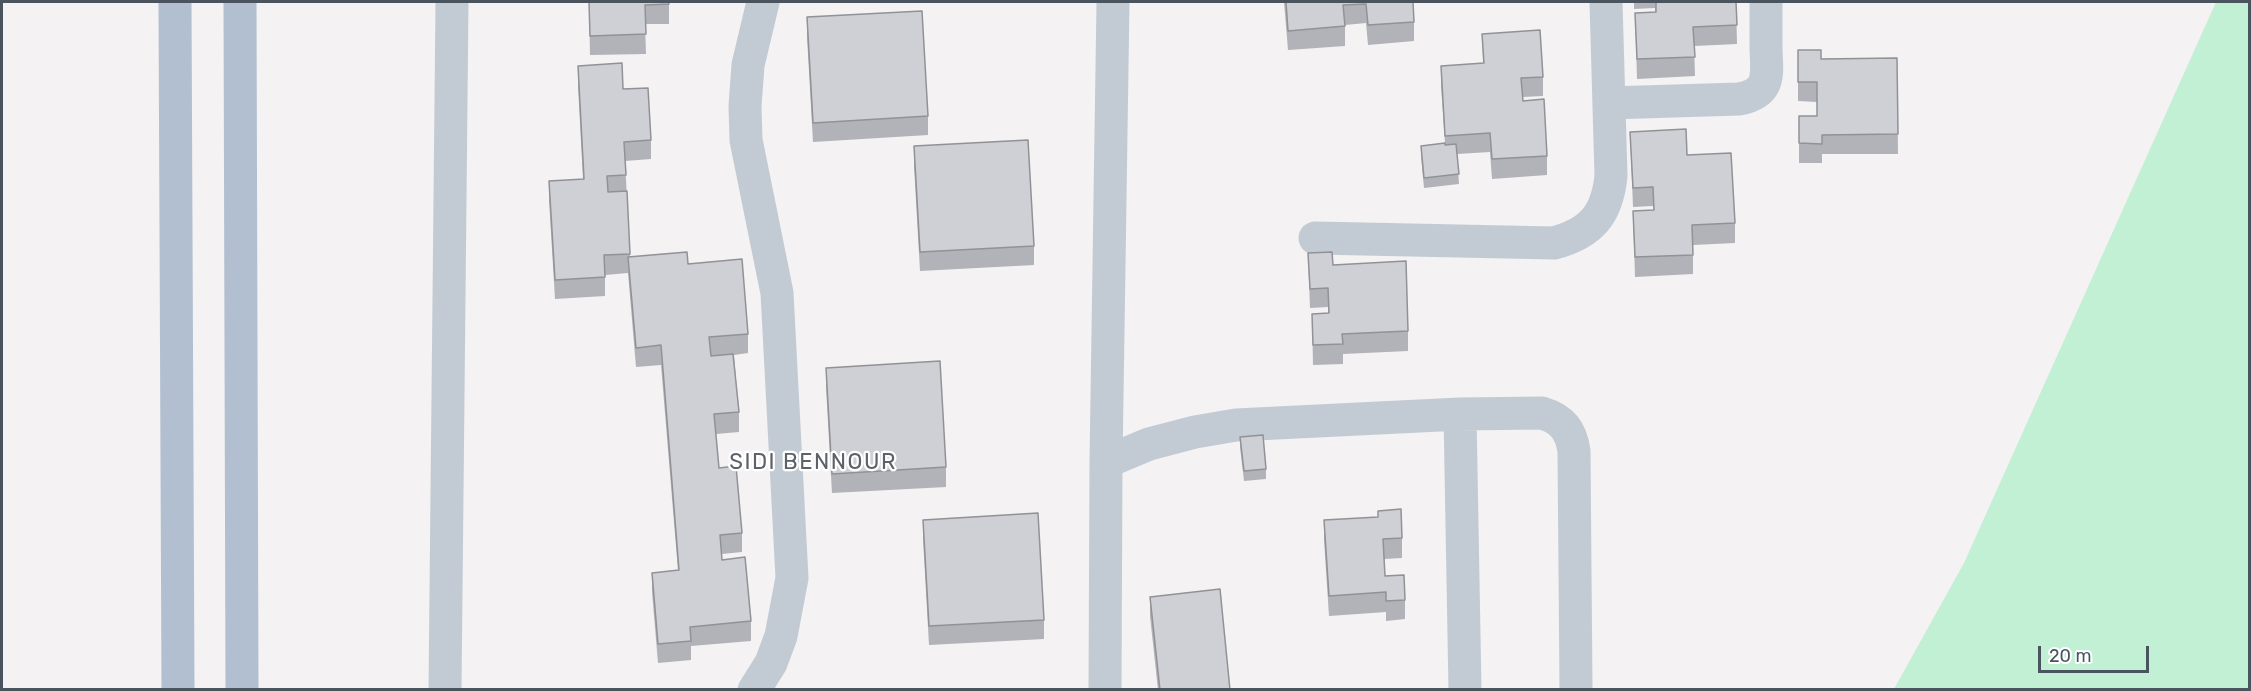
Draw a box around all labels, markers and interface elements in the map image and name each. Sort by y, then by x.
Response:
district label: SIDI BENNOUR [729,450,897,476]
scale bar [2041,634,2152,672]
text: 20 m [2049,645,2091,667]

